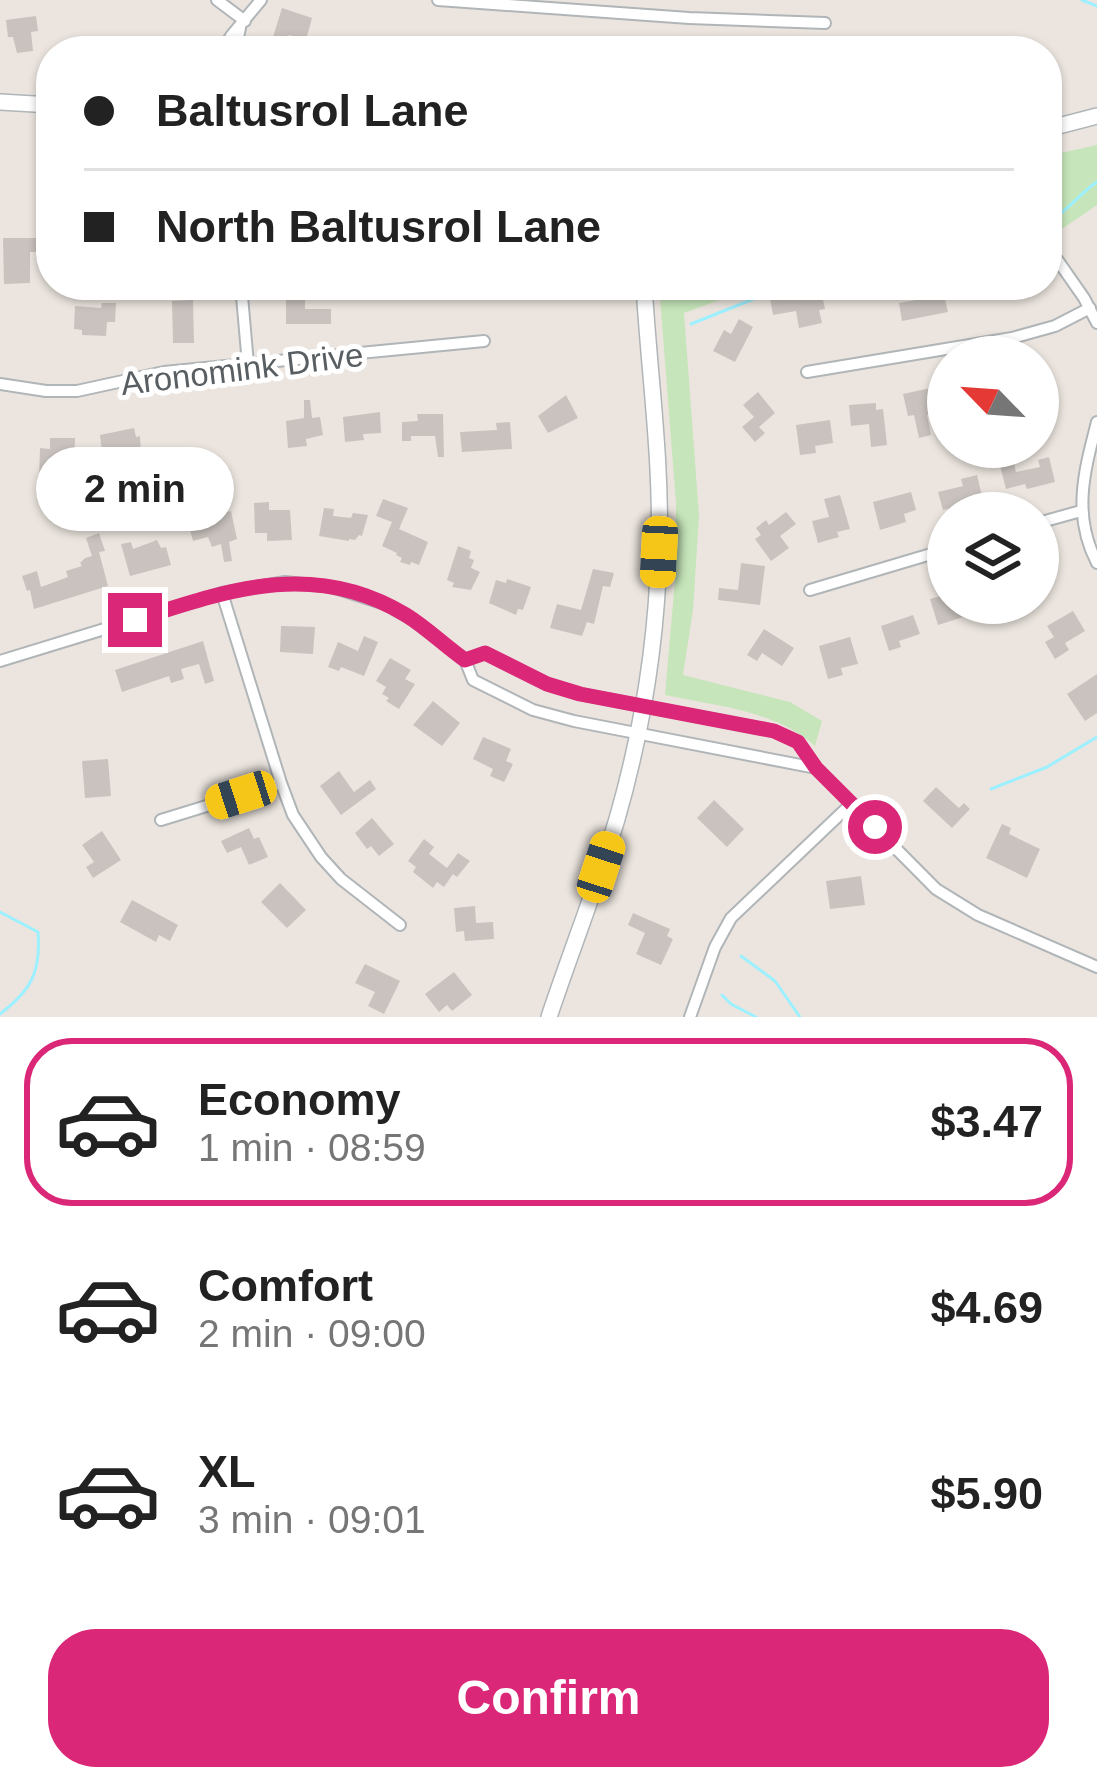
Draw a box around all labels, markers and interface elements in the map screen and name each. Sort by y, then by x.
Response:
text: Baltusrol Lane [156,85,469,136]
text: North Baltusrol Lane [156,201,601,252]
street label: Aronomink Drive [119,336,365,402]
north arrow [927,336,1059,468]
map controls [927,336,1059,624]
callout: 2 min [36,446,234,530]
text: 2 min [84,467,186,510]
button: layers [927,492,1059,624]
car [639,515,679,589]
route end [108,593,162,647]
car [201,767,281,823]
route start [848,800,902,854]
car [573,827,629,907]
icon: car [54,1068,162,1176]
text: Economy [198,1074,401,1125]
text: $3.47 [930,1096,1043,1147]
text: 1 min · 08:59 [198,1126,426,1169]
icon: car [54,1254,162,1362]
text: Comfort [198,1260,373,1311]
text: $4.69 [930,1282,1043,1333]
text: 2 min · 09:00 [198,1312,426,1355]
icon: car [54,1440,162,1548]
text: XL [198,1446,256,1497]
text: $5.90 [930,1468,1043,1519]
text: 3 min · 09:01 [198,1498,426,1541]
button: Confirm [48,1629,1049,1767]

